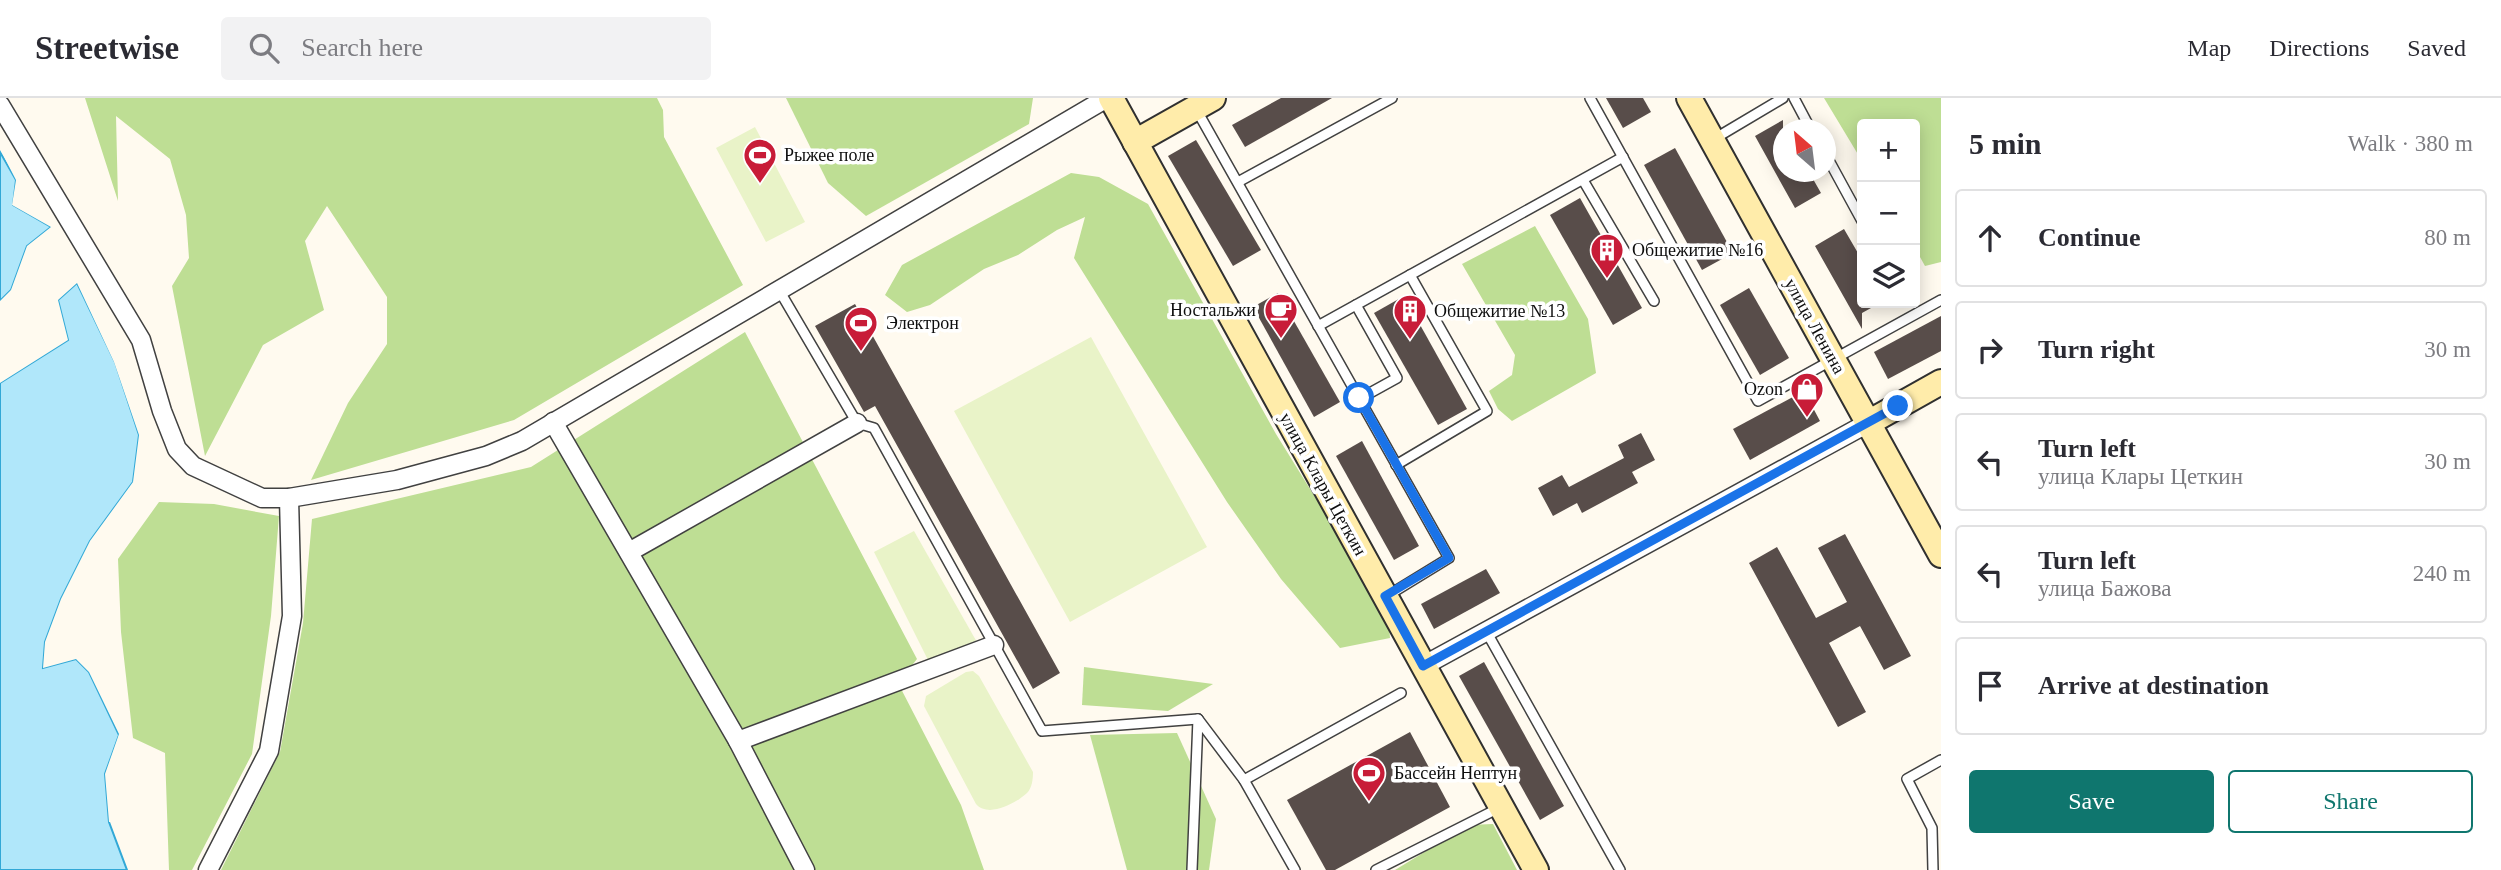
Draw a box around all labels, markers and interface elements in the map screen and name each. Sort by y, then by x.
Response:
search box [221,17,711,80]
icon: search [245,29,283,67]
text: Streetwise [35,30,179,66]
text: Search here [301,33,423,62]
text: Map [2187,35,2231,61]
text: Directions [2269,35,2369,61]
text: Saved [2407,35,2466,61]
north arrow [1773,119,1836,182]
map controls [1857,119,1920,308]
button: + [1857,119,1920,182]
text: 5 min [1969,127,2042,160]
text: Walk · 380 m [2348,131,2473,156]
sports icon: Рыжее поле [741,136,779,185]
place label: Рыжее поле [784,145,874,165]
button: − [1857,182,1920,245]
icon: ahead [1971,219,2009,257]
text: Continue [2038,223,2141,252]
text: 80 m [2424,225,2471,250]
building icon: Общежитие №16 [1588,231,1626,280]
place label: Общежитие №16 [1632,240,1763,260]
button: layers [1857,245,1920,308]
street label: улица Ленина [1781,275,1849,377]
cafe icon: Ностальжи [1262,291,1300,340]
building icon: Общежитие №13 [1391,292,1429,341]
place label: Ностальжи [1170,300,1256,320]
place label: Общежитие №13 [1434,301,1565,321]
sports icon: Электрон [842,304,880,353]
place label: Электрон [886,313,959,333]
icon: right [1971,331,2009,369]
text: Turn right [2038,335,2155,364]
text: 30 m [2424,337,2471,362]
shop icon: Ozon [1788,370,1826,419]
place label: Ozon [1744,379,1783,399]
route start [1343,382,1374,413]
route end [1882,390,1913,421]
street label: улица Клары Цеткин [1275,409,1371,559]
text: Turn left [2038,434,2136,463]
icon: left [1971,443,2009,481]
text: 30 m [2424,449,2471,474]
text: улица Клары Цеткин [2038,464,2243,489]
text: Turn left [2038,546,2136,575]
icon: left [1971,555,2009,593]
text: 240 m [2413,561,2471,586]
text: улица Бажова [2038,576,2172,601]
icon: arrive [1971,667,2009,705]
text: Arrive at destination [2038,671,2269,700]
sports icon: Бассейн Нептун [1350,754,1388,803]
place label: Бассейн Нептун [1394,763,1518,783]
button: Save [1969,770,2214,833]
button: Share [2228,770,2473,833]

